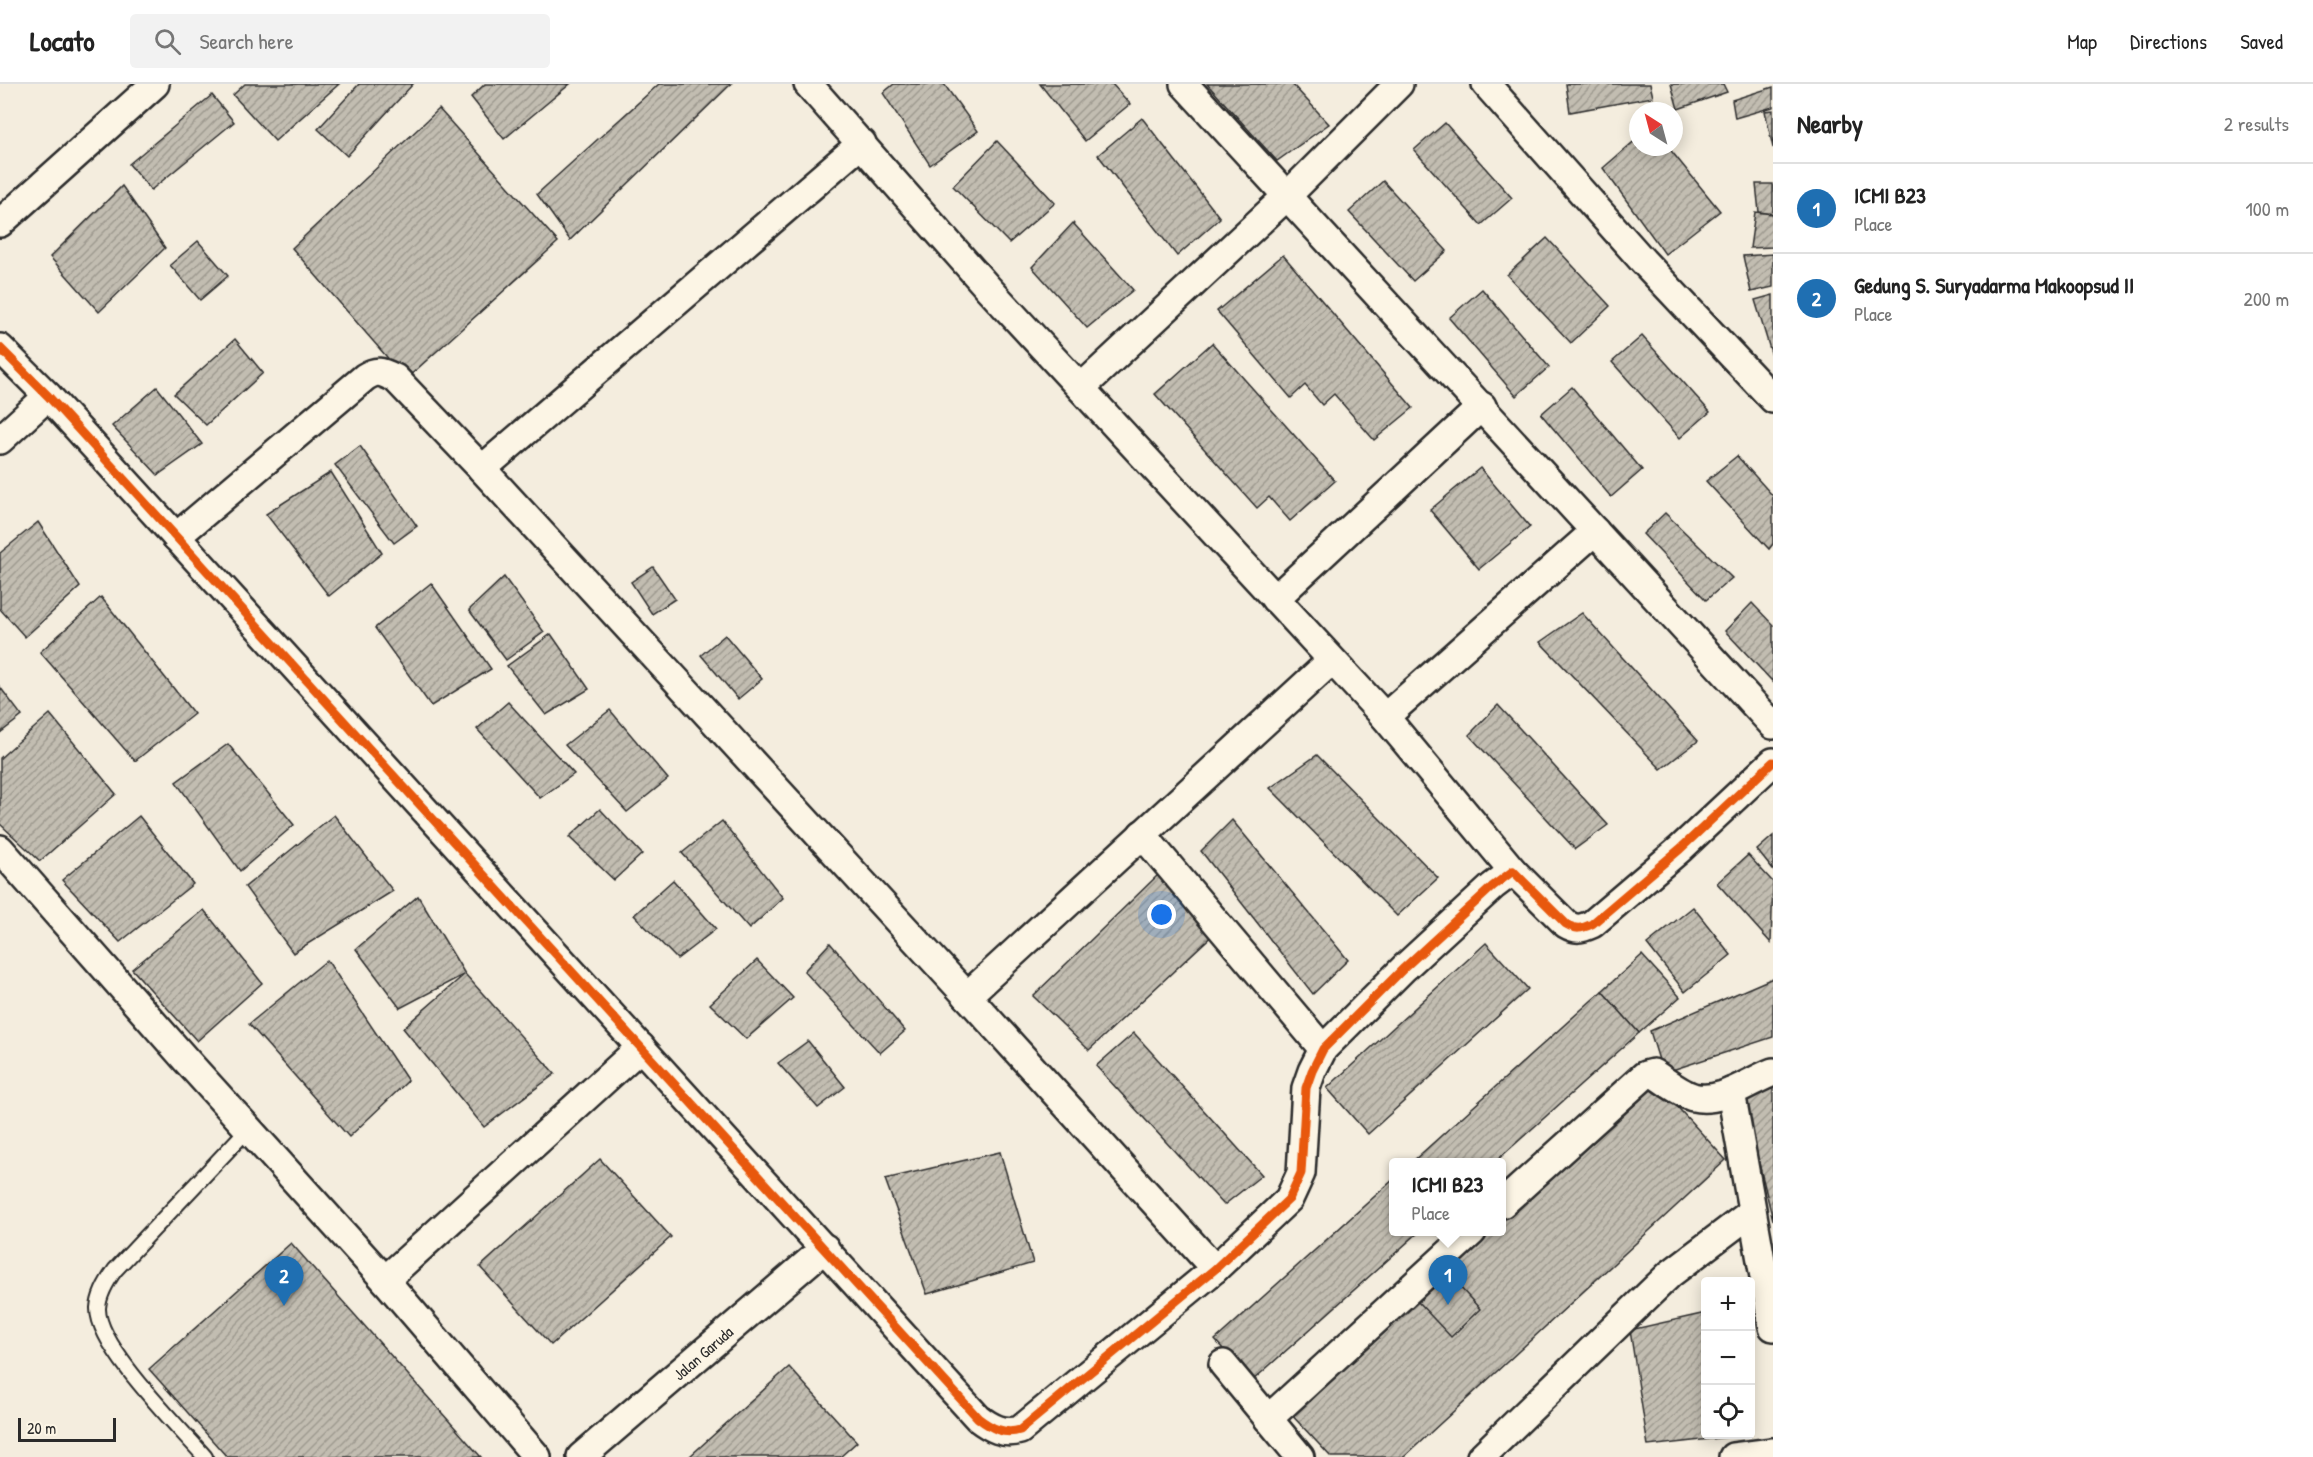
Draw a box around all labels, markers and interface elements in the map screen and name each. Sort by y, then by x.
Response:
search box [130,14,550,68]
text: Locato [30,22,94,60]
icon: search [151,25,184,58]
text: Search here [199,26,293,56]
text: Map [2067,27,2097,56]
text: Directions [2130,27,2207,56]
text: Saved [2240,27,2283,56]
north arrow [1629,102,1683,156]
text: Nearby [1797,106,1863,141]
text: 2 results [2224,110,2289,137]
text: ICMI B23 [1854,180,1926,210]
text: 1 [1813,195,1820,222]
text: 100 m [2246,195,2289,222]
text: Place [1854,210,1893,237]
text: Gedung S. Suryadarma Makoopsud II [1854,270,2134,300]
text: 2 [1812,285,1821,312]
text: 200 m [2244,285,2289,312]
text: Place [1854,300,1893,327]
your location [1147,900,1176,929]
popup [1389,1158,1506,1236]
text: ICMI B23 [1412,1169,1483,1199]
text: Place [1412,1199,1450,1226]
pin: 2 [264,1256,304,1306]
pin: 1 [1428,1256,1468,1305]
map controls [1701,1277,1755,1439]
button: + [1701,1277,1755,1331]
street label: Jalan Garuda [668,1321,738,1385]
button: − [1701,1331,1755,1385]
button: locate [1701,1385,1755,1439]
scale bar [18,1415,116,1442]
text: 20 m [27,1417,56,1439]

